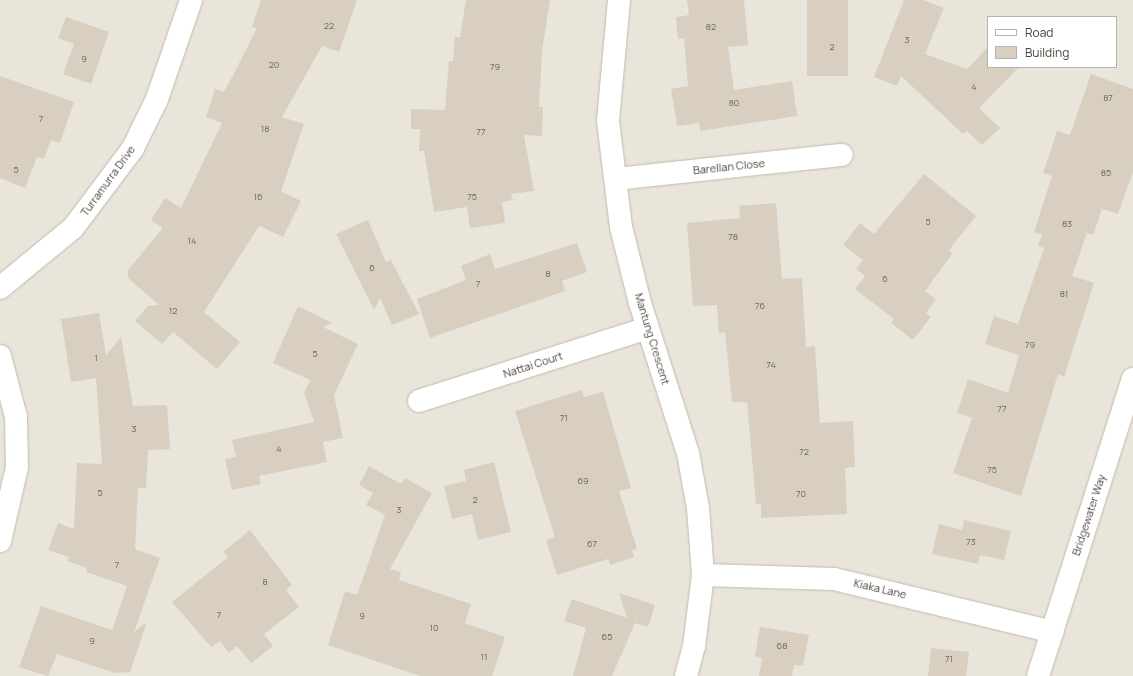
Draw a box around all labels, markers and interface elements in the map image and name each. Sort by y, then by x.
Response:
legend [987,16,1117,68]
house number: 22 [324,21,334,31]
house number: 82 [706,22,716,32]
text: Road [1025,24,1053,41]
house number: 3 [905,35,909,45]
house number: 2 [829,42,835,52]
text: Building [1025,44,1069,61]
house number: 9 [81,54,87,64]
house number: 20 [269,60,279,70]
house number: 79 [490,62,500,72]
house number: 4 [971,82,977,92]
house number: 87 [1103,93,1113,103]
house number: 80 [729,98,739,108]
house number: 7 [39,114,43,124]
house number: 18 [261,124,269,134]
house number: 77 [476,127,486,137]
street label: Turramurra Drive [78,143,138,219]
street label: Barellan Close [692,157,766,177]
house number: 5 [13,165,19,175]
house number: 85 [1101,168,1111,178]
house number: 16 [253,192,263,202]
house number: 75 [467,192,477,202]
house number: 5 [925,217,931,227]
house number: 83 [1062,219,1072,229]
house number: 78 [728,232,738,242]
house number: 14 [188,236,196,246]
house number: 6 [369,263,375,273]
house number: 8 [545,269,551,279]
house number: 6 [882,274,888,284]
house number: 7 [476,279,480,289]
house number: 81 [1060,289,1068,299]
street label: Mantung Crescent [632,292,672,386]
house number: 76 [755,301,765,311]
house number: 12 [169,306,177,316]
house number: 79 [1025,340,1035,350]
house number: 5 [312,349,318,359]
street label: Nattai Court [501,349,565,381]
house number: 1 [94,353,98,363]
house number: 74 [766,360,776,370]
house number: 77 [997,404,1007,414]
house number: 71 [560,413,568,423]
house number: 3 [132,424,136,434]
house number: 4 [276,444,282,454]
house number: 72 [799,447,809,457]
house number: 75 [987,465,997,475]
street label: Bridgewater Way [1070,473,1108,557]
house number: 69 [577,476,589,486]
house number: 5 [97,488,103,498]
house number: 70 [796,489,806,499]
house number: 2 [472,495,478,505]
house number: 3 [397,505,401,515]
house number: 73 [966,537,976,547]
house number: 67 [587,539,597,549]
house number: 7 [115,560,119,570]
house number: 8 [262,577,268,587]
street label: Kiaka Lane [852,577,908,601]
house number: 7 [217,610,221,620]
house number: 9 [359,611,365,621]
house number: 10 [430,623,438,633]
house number: 65 [602,632,612,642]
house number: 9 [89,636,95,646]
house number: 68 [777,641,787,651]
house number: 11 [480,652,488,662]
house number: 71 [945,654,953,664]

